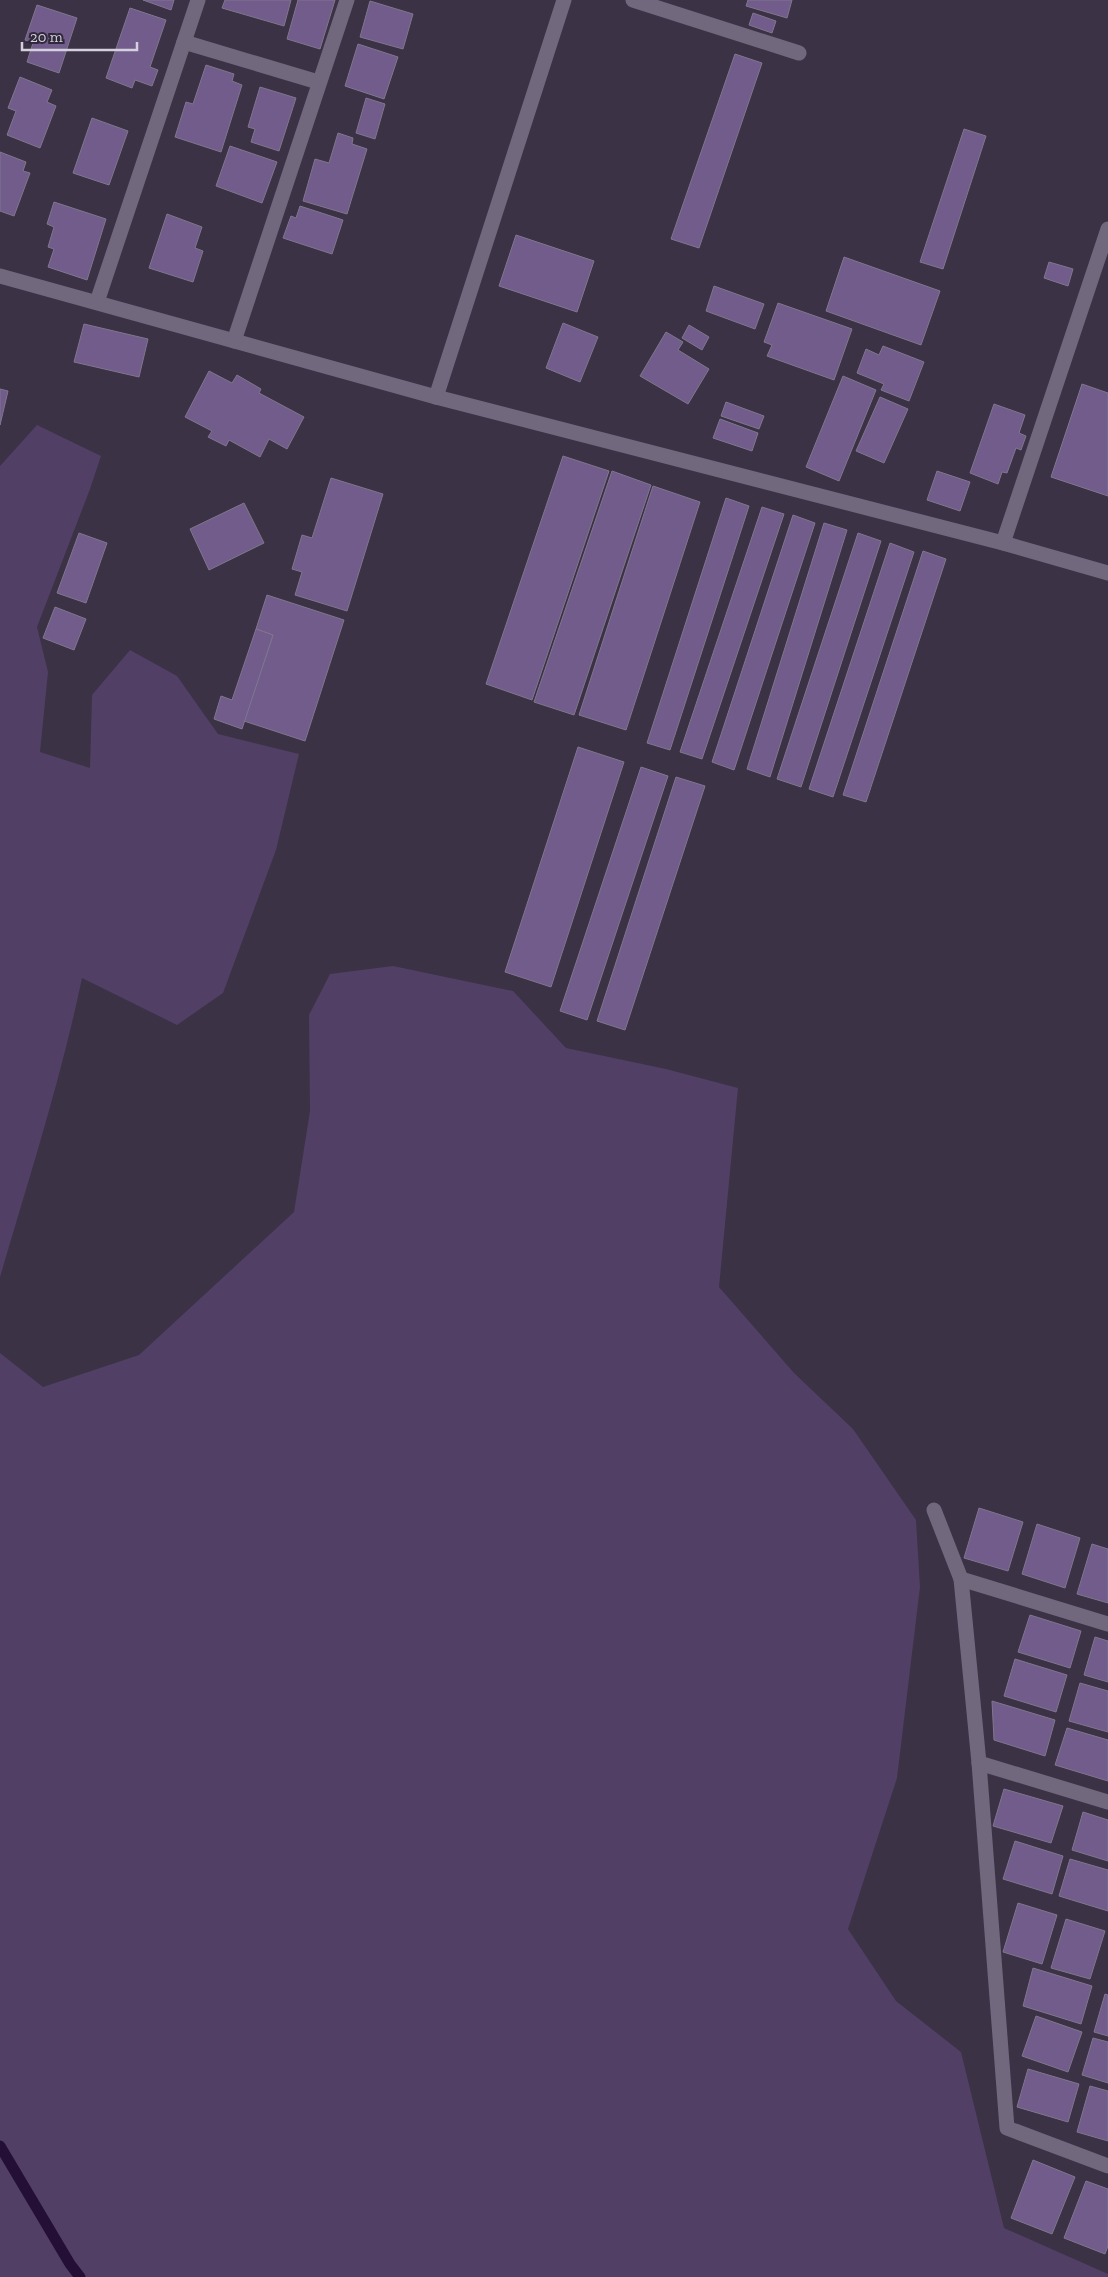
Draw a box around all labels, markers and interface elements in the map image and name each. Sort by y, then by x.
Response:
scale bar [22,20,138,52]
text: 20 m [30,28,63,46]

